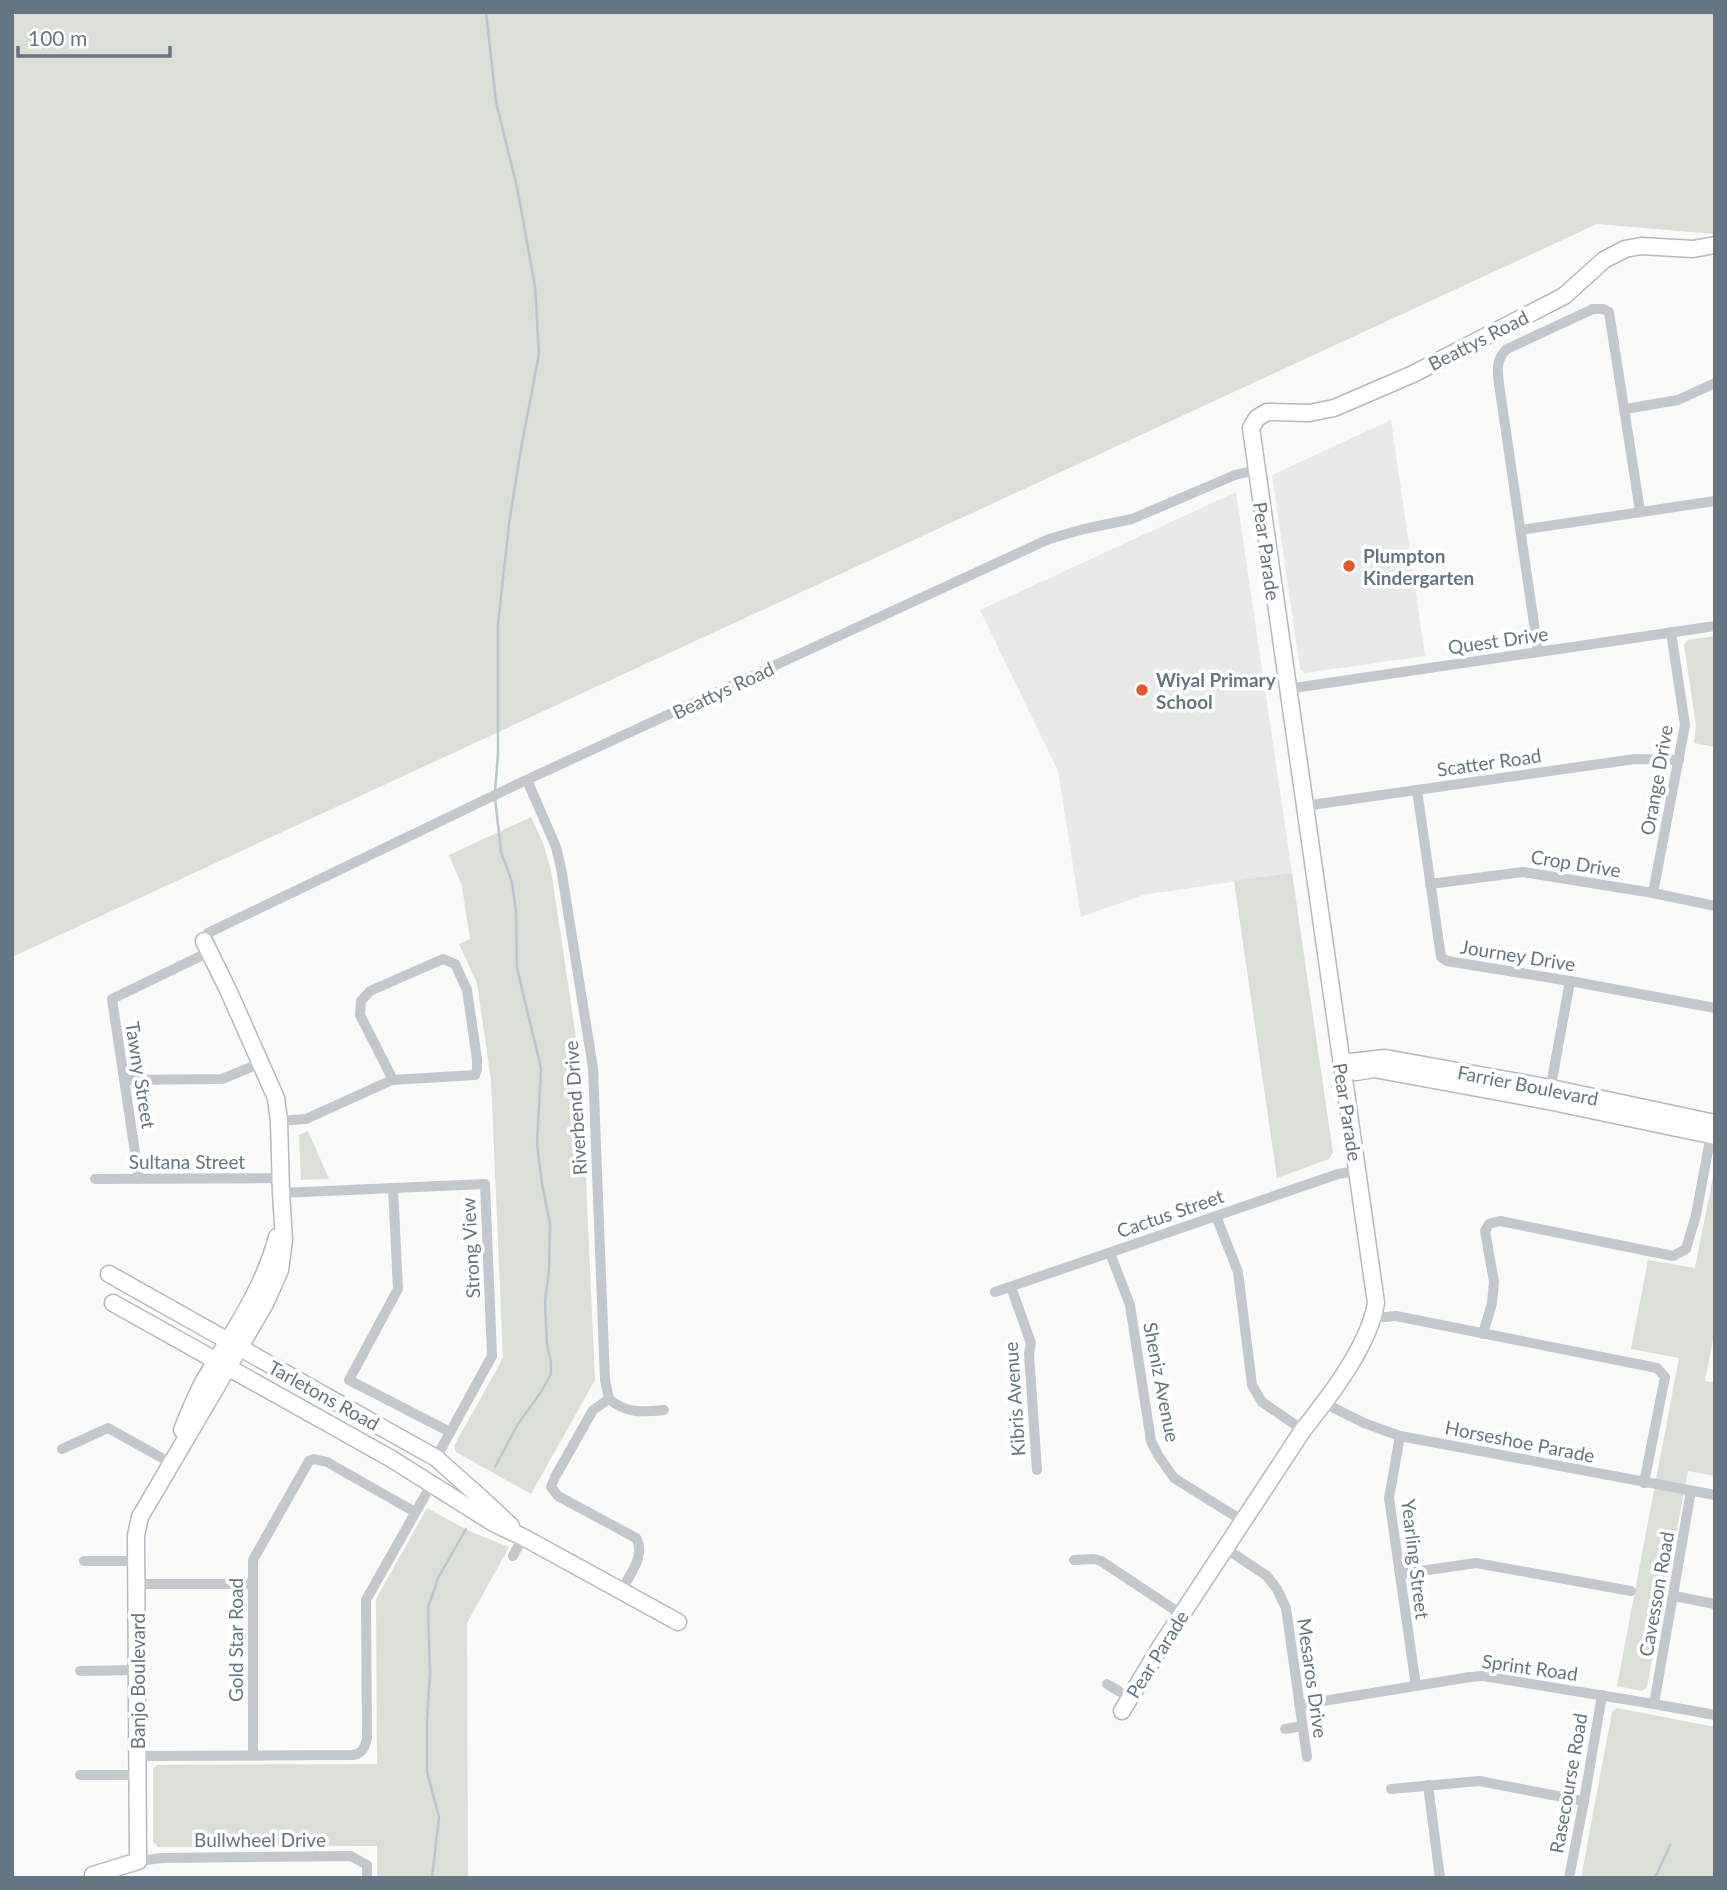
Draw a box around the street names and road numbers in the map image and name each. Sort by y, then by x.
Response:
street label: Beattys Road [1424,305,1532,375]
street label: Pear Parade [1249,500,1285,602]
street label: Quest Drive [1446,622,1550,658]
street label: Beattys Road [669,656,777,724]
street label: Orange Drive [1635,723,1677,837]
street label: Scatter Road [1435,743,1543,781]
street label: Crop Drive [1529,845,1623,881]
street label: Journey Drive [1459,935,1577,975]
street label: Tawny Street [121,1020,161,1130]
street label: Riverbend Drive [559,1040,591,1176]
street label: Farrier Boulevard [1456,1060,1600,1110]
street label: Pear Parade [1329,1061,1367,1163]
street label: Sultana Street [129,1150,245,1173]
street label: Cactus Street [1113,1184,1227,1242]
street label: Strong View [456,1197,484,1299]
street label: Sheniz Avenue [1139,1320,1185,1444]
street label: Kibris Avenue [999,1341,1029,1457]
street label: Tarletons Road [265,1355,383,1435]
street label: Horseshoe Parade [1443,1415,1597,1467]
street label: Yearling Street [1397,1498,1435,1620]
street label: Cavesson Road [1634,1530,1678,1658]
street label: Gold Star Road [224,1578,247,1702]
street label: Pear Parade [1121,1606,1193,1702]
street label: Banjo Boulevard [126,1613,149,1749]
street label: Mesaros Drive [1293,1617,1333,1739]
street label: Sprint Road [1481,1649,1579,1685]
street label: Rasecourse Road [1544,1711,1592,1855]
street label: Bullwheel Drive [194,1828,326,1851]

